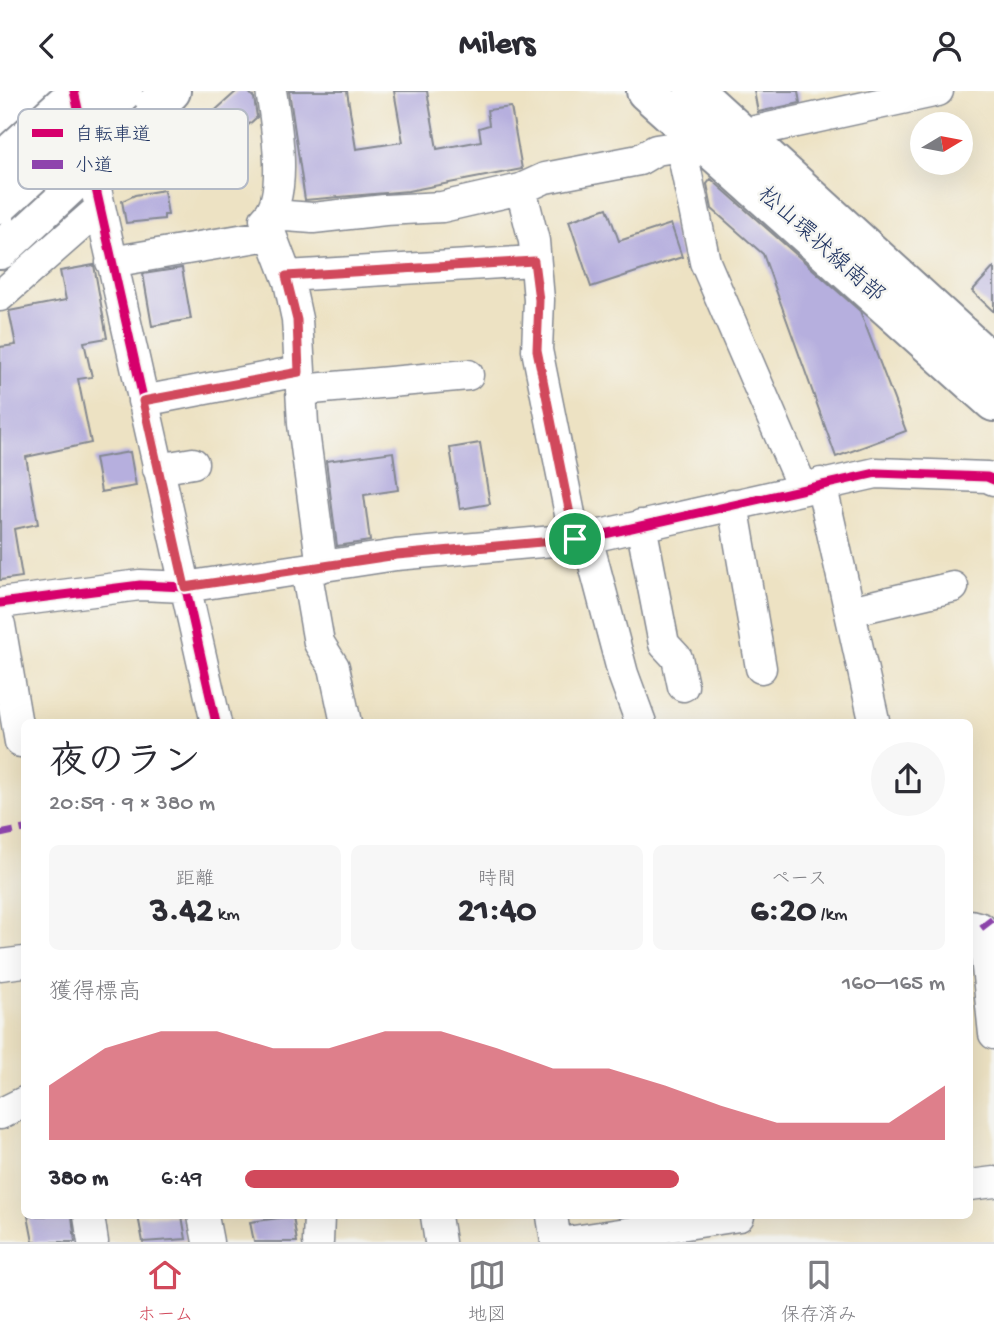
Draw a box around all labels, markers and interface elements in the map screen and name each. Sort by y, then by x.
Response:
icon: back [28,27,66,65]
text: Milers [459,27,535,65]
icon: person [928,27,966,65]
legend [18,109,248,189]
north arrow [910,112,973,175]
map controls [910,112,973,175]
text: 自転車道 [75,124,151,148]
text: 小道 [75,155,113,179]
street label: 松山環状線南部 [751,181,890,310]
pin [545,509,605,569]
icon: arrive [556,520,594,558]
button: share [871,742,945,816]
text: 夜のラン [49,743,201,787]
text: 20:59 · 9 × 380 m [49,791,215,818]
text: 距離 [176,869,214,892]
text: 時間 [478,869,516,892]
text: ペース [771,869,827,892]
text: 3.42 [150,892,213,933]
text: 21:40 [458,892,536,933]
text: 6:20 [751,892,816,933]
text: km [213,904,240,927]
text: /km [816,904,847,927]
text: 160–165 m [842,971,945,998]
text: 獲得標高 [49,980,141,1007]
text: 380 m [49,1166,108,1193]
text: 6:49 [161,1166,202,1193]
tab: ホーム [137,1256,194,1328]
tab: 地図 [468,1256,506,1328]
tab: 保存済み [781,1256,857,1328]

